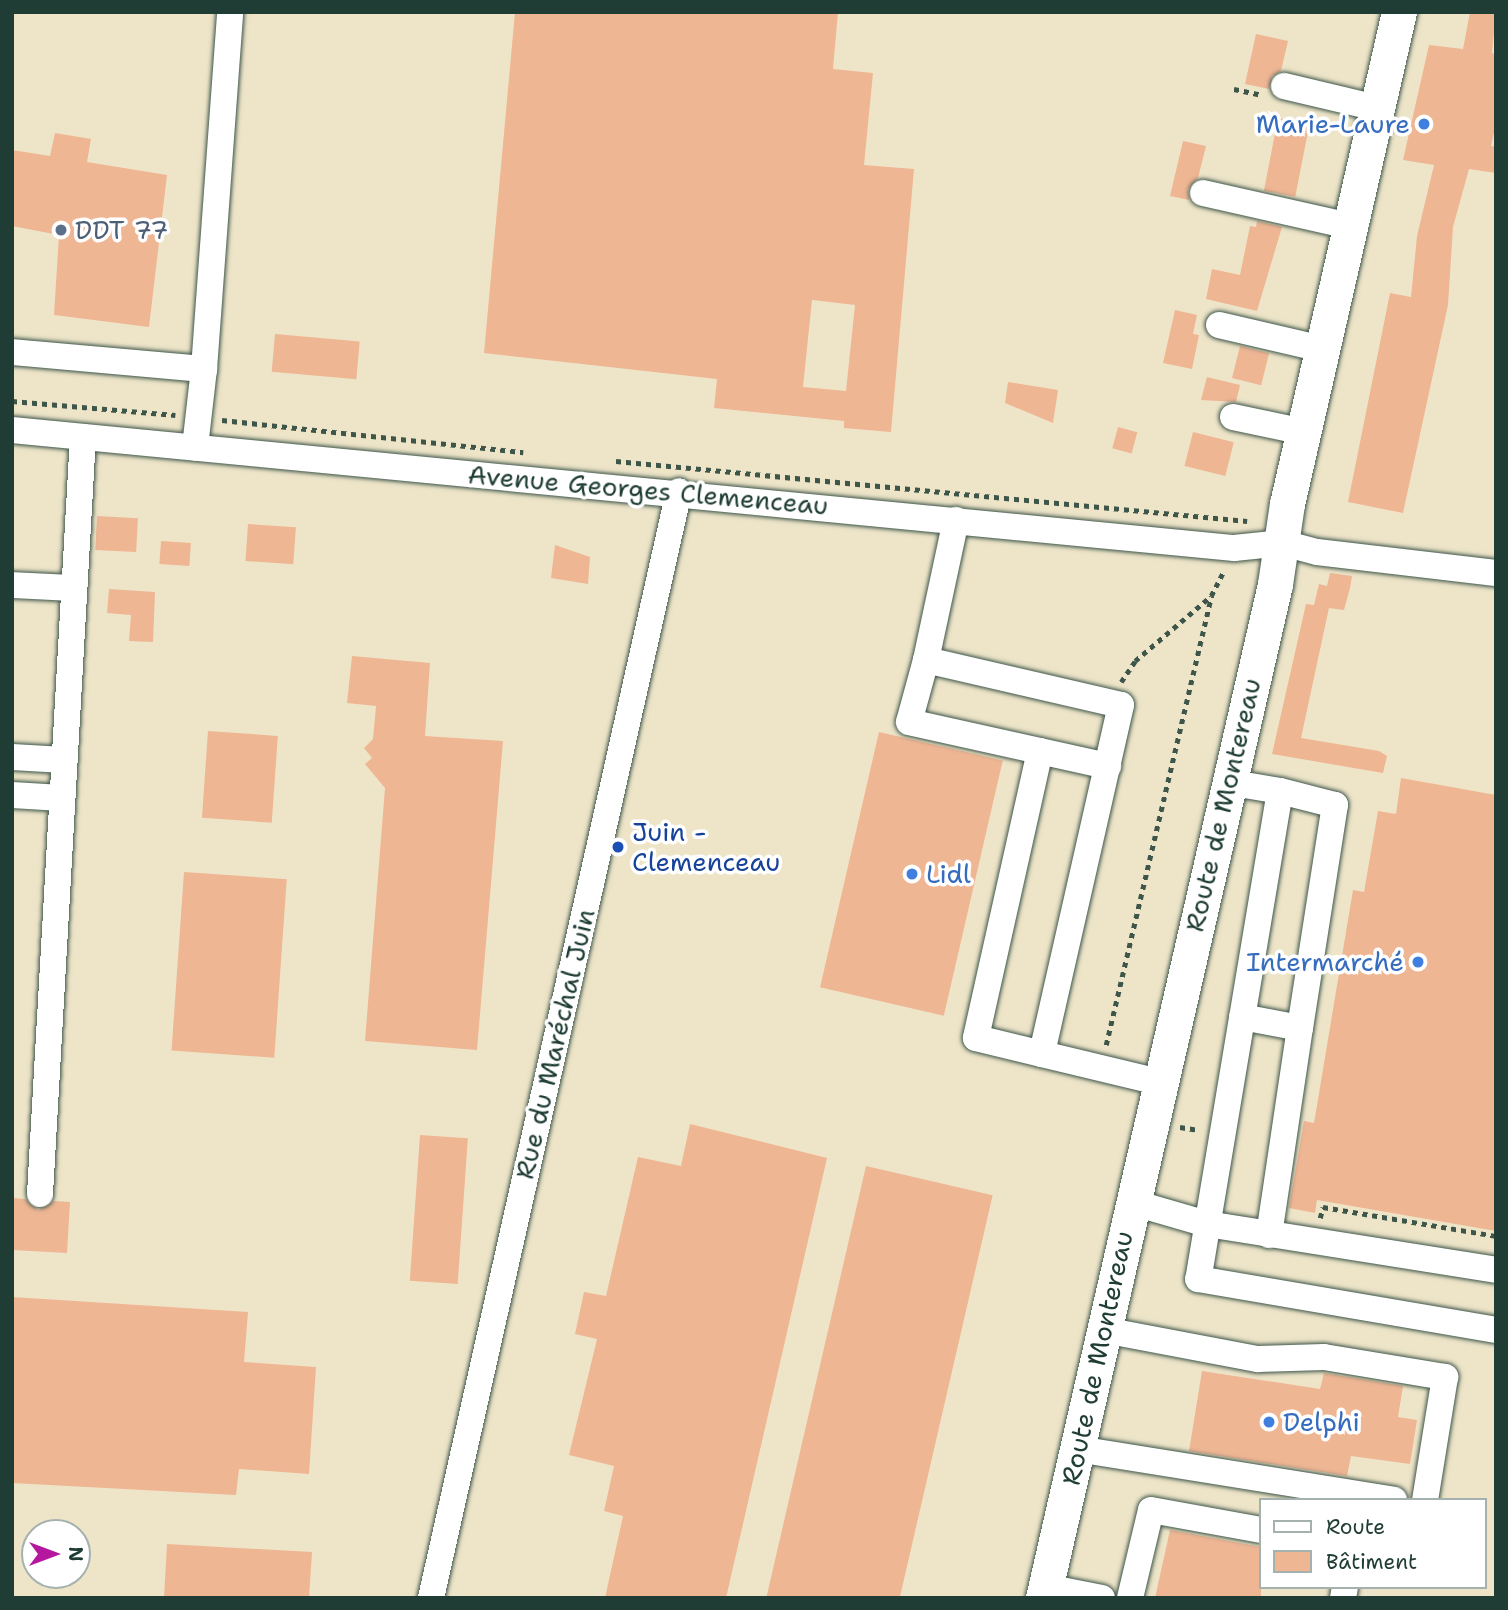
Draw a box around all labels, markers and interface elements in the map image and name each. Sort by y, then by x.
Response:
place label: Marie-Laure [1256,108,1410,140]
marker: Marie-Laure [1416,116,1432,132]
place label: DDT 77 [75,214,169,246]
marker: DDT 77 [53,222,69,238]
street label: Avenue Georges Clemenceau [467,459,829,521]
street label: Route de Montereau [1179,675,1267,935]
place label: Juin - Clemenceau [632,816,780,878]
marker: Juin - Clemenceau [610,839,626,855]
place label: Lidl [926,858,971,890]
marker: Lidl [904,866,920,882]
street label: Rue du Maréchal Juin [509,906,601,1182]
place label: Intermarché [1246,946,1404,978]
marker: Intermarché [1410,954,1426,970]
street label: Route de Montereau [1055,1228,1139,1488]
place label: Delphi [1283,1406,1360,1438]
marker: Delphi [1261,1414,1277,1430]
legend [1260,1498,1487,1589]
text: Route [1326,1513,1385,1541]
north arrow [21,1519,91,1589]
text: N [63,1546,88,1562]
text: Bâtiment [1326,1548,1417,1576]

